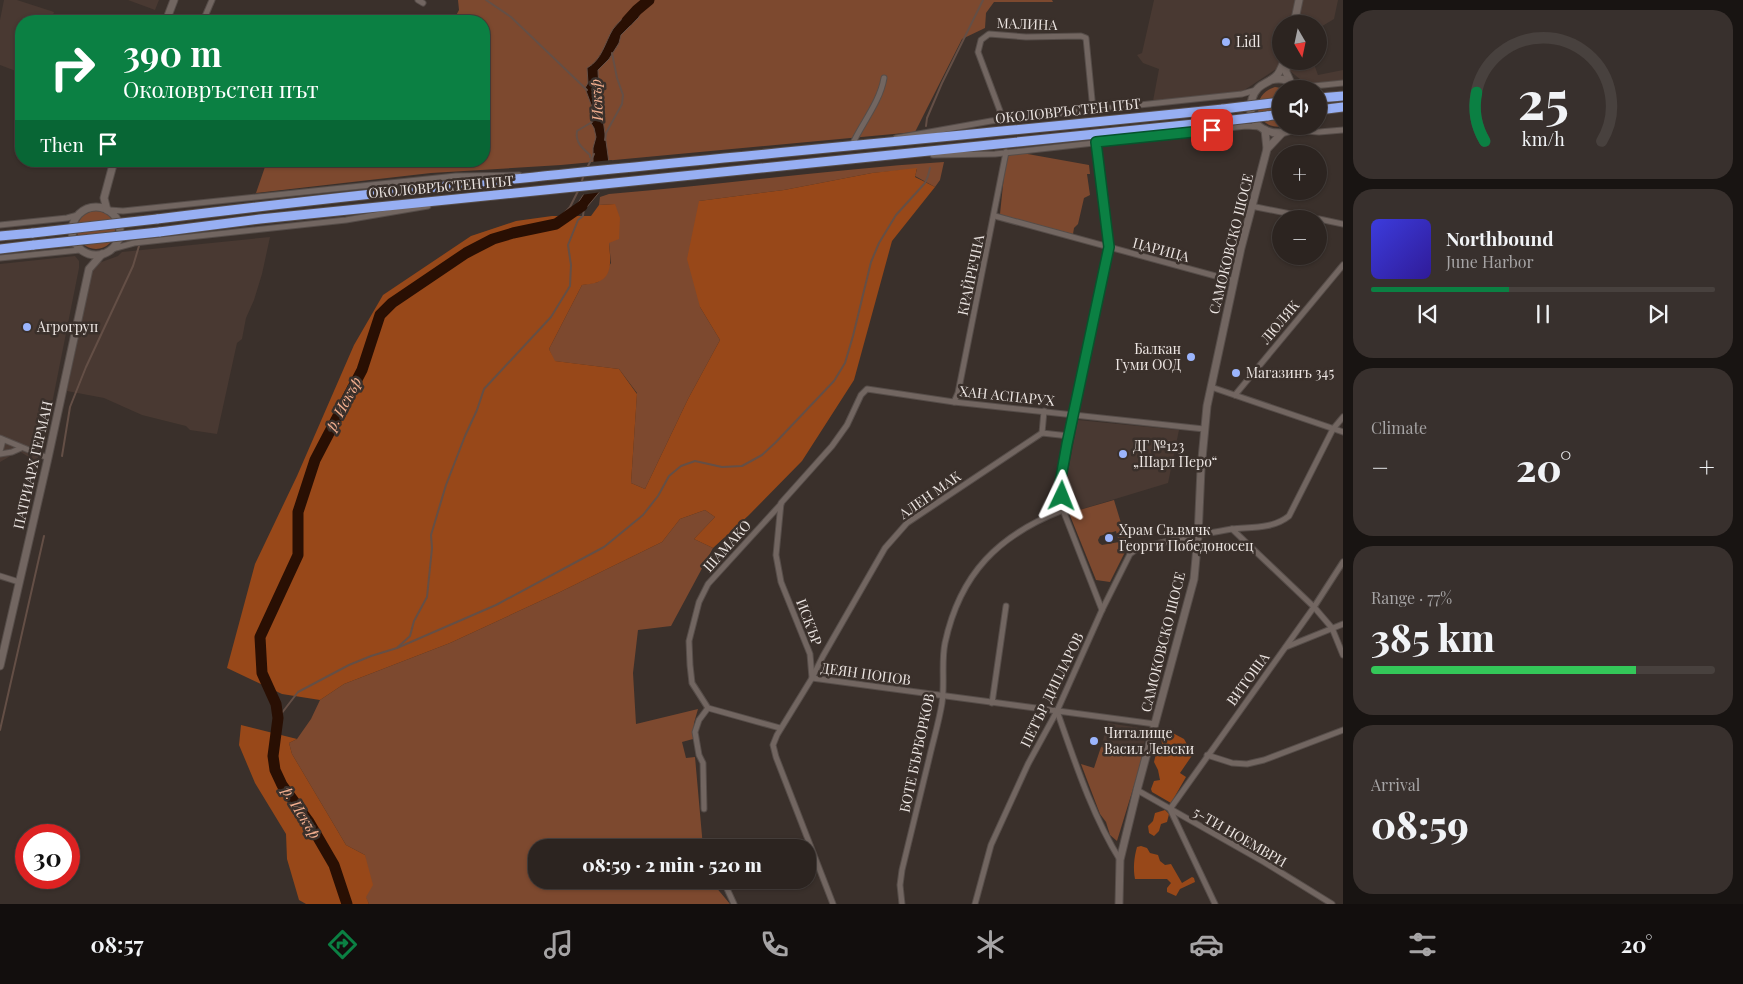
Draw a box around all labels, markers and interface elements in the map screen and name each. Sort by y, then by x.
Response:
street label: МАЛИНА [996,13,1058,34]
north arrow [1272,15,1328,70]
map controls [1272,15,1327,265]
text: 390 m [123,29,222,76]
place label: Lidl [1236,32,1260,51]
icon: right [40,35,105,100]
marker: Lidl [1220,36,1232,48]
text: 25 [1517,64,1569,133]
text: Околовръстен път [123,74,319,104]
water label: Искър [585,78,607,123]
button: sound [1272,80,1327,135]
street label: ОКОЛОВРЪСТЕН ПЪТ [994,93,1142,128]
pin [1191,109,1233,151]
icon: arrive [1198,116,1226,144]
text: km/h [1522,127,1565,150]
icon: arrive [94,130,122,158]
text: Then [40,131,84,157]
button: + [1272,145,1327,200]
street label: ОКОЛОВРЪСТЕН ПЪТ [367,171,515,202]
street label: САМОКОВСКО ШОСЕ [1204,172,1257,316]
button: − [1272,210,1327,265]
text: Northbound [1446,225,1554,251]
street label: КРАЙРЕЧНА [953,232,988,317]
street label: ЦАРИЦА [1131,233,1192,266]
text: June Harbor [1446,251,1534,272]
street label: ЛЮЛЯК [1255,295,1304,348]
icon: previous [1414,300,1442,328]
icon: pause [1529,300,1557,328]
icon: next [1644,300,1672,328]
place label: Агрогруп [36,317,99,336]
marker: Агрогруп [21,321,33,333]
place label: Балкан Гуми ООД [1115,339,1181,374]
marker: Балкан Гуми ООД [1185,351,1197,363]
place label: Магазинъ 345 [1246,363,1335,382]
marker: Магазинъ 345 [1230,367,1242,379]
water label: р. Искър [320,373,366,436]
street label: ХАН АСПАРУХ [959,381,1056,410]
street label: ПАТРИАРХ ГЕРМАН [8,398,57,531]
text: Climate [1371,417,1427,438]
place label: ДГ №123 „Шарл Перо“ [1133,436,1218,471]
text: 20° [1516,441,1572,492]
marker: ДГ №123 „Шарл Перо“ [1117,448,1129,460]
text: − [1371,448,1389,485]
text: + [1699,448,1715,485]
street label: АЛЕН МАК [894,466,965,523]
position arrow [1035,469,1087,521]
street label: ШАМАКО [698,516,755,576]
place label: Храм Св.вмчк Георги Победоносец [1119,520,1254,555]
marker: Храм Св.вмчк Георги Победоносец [1103,532,1115,544]
street label: САМОКОВСКО ШОСЕ [1136,570,1189,714]
text: Range · 77% [1371,587,1452,608]
street label: ИСКЪР [792,596,827,648]
text: 385 km [1371,611,1495,662]
street label: ПЕТЪР ДИПЛАРОВ [1015,629,1088,750]
street label: ВИТОША [1222,648,1273,709]
street label: ДЕЯН ПОПОВ [820,658,913,689]
street label: БОТЕ БЪРБОРКОВ [895,691,938,814]
place label: Читалище Васил Левски [1104,723,1195,758]
marker: Читалище Васил Левски [1088,735,1100,747]
text: Arrival [1371,774,1420,795]
water label: р. Искър [277,781,326,842]
text: 08:59 [1371,798,1469,849]
street label: 5-ТИ НОЕМВРИ [1190,802,1291,871]
speed limit sign: 30 [15,824,80,889]
text: 08:59 · 2 min · 520 m [582,851,762,877]
icon: directions [325,927,360,962]
icon: music [541,927,576,962]
icon: phone [757,927,792,962]
icon: climate [973,927,1008,962]
icon: car [1189,927,1224,962]
icon: filters [1405,927,1440,962]
text: 08:57 [91,929,144,959]
text: 20° [1621,929,1652,959]

